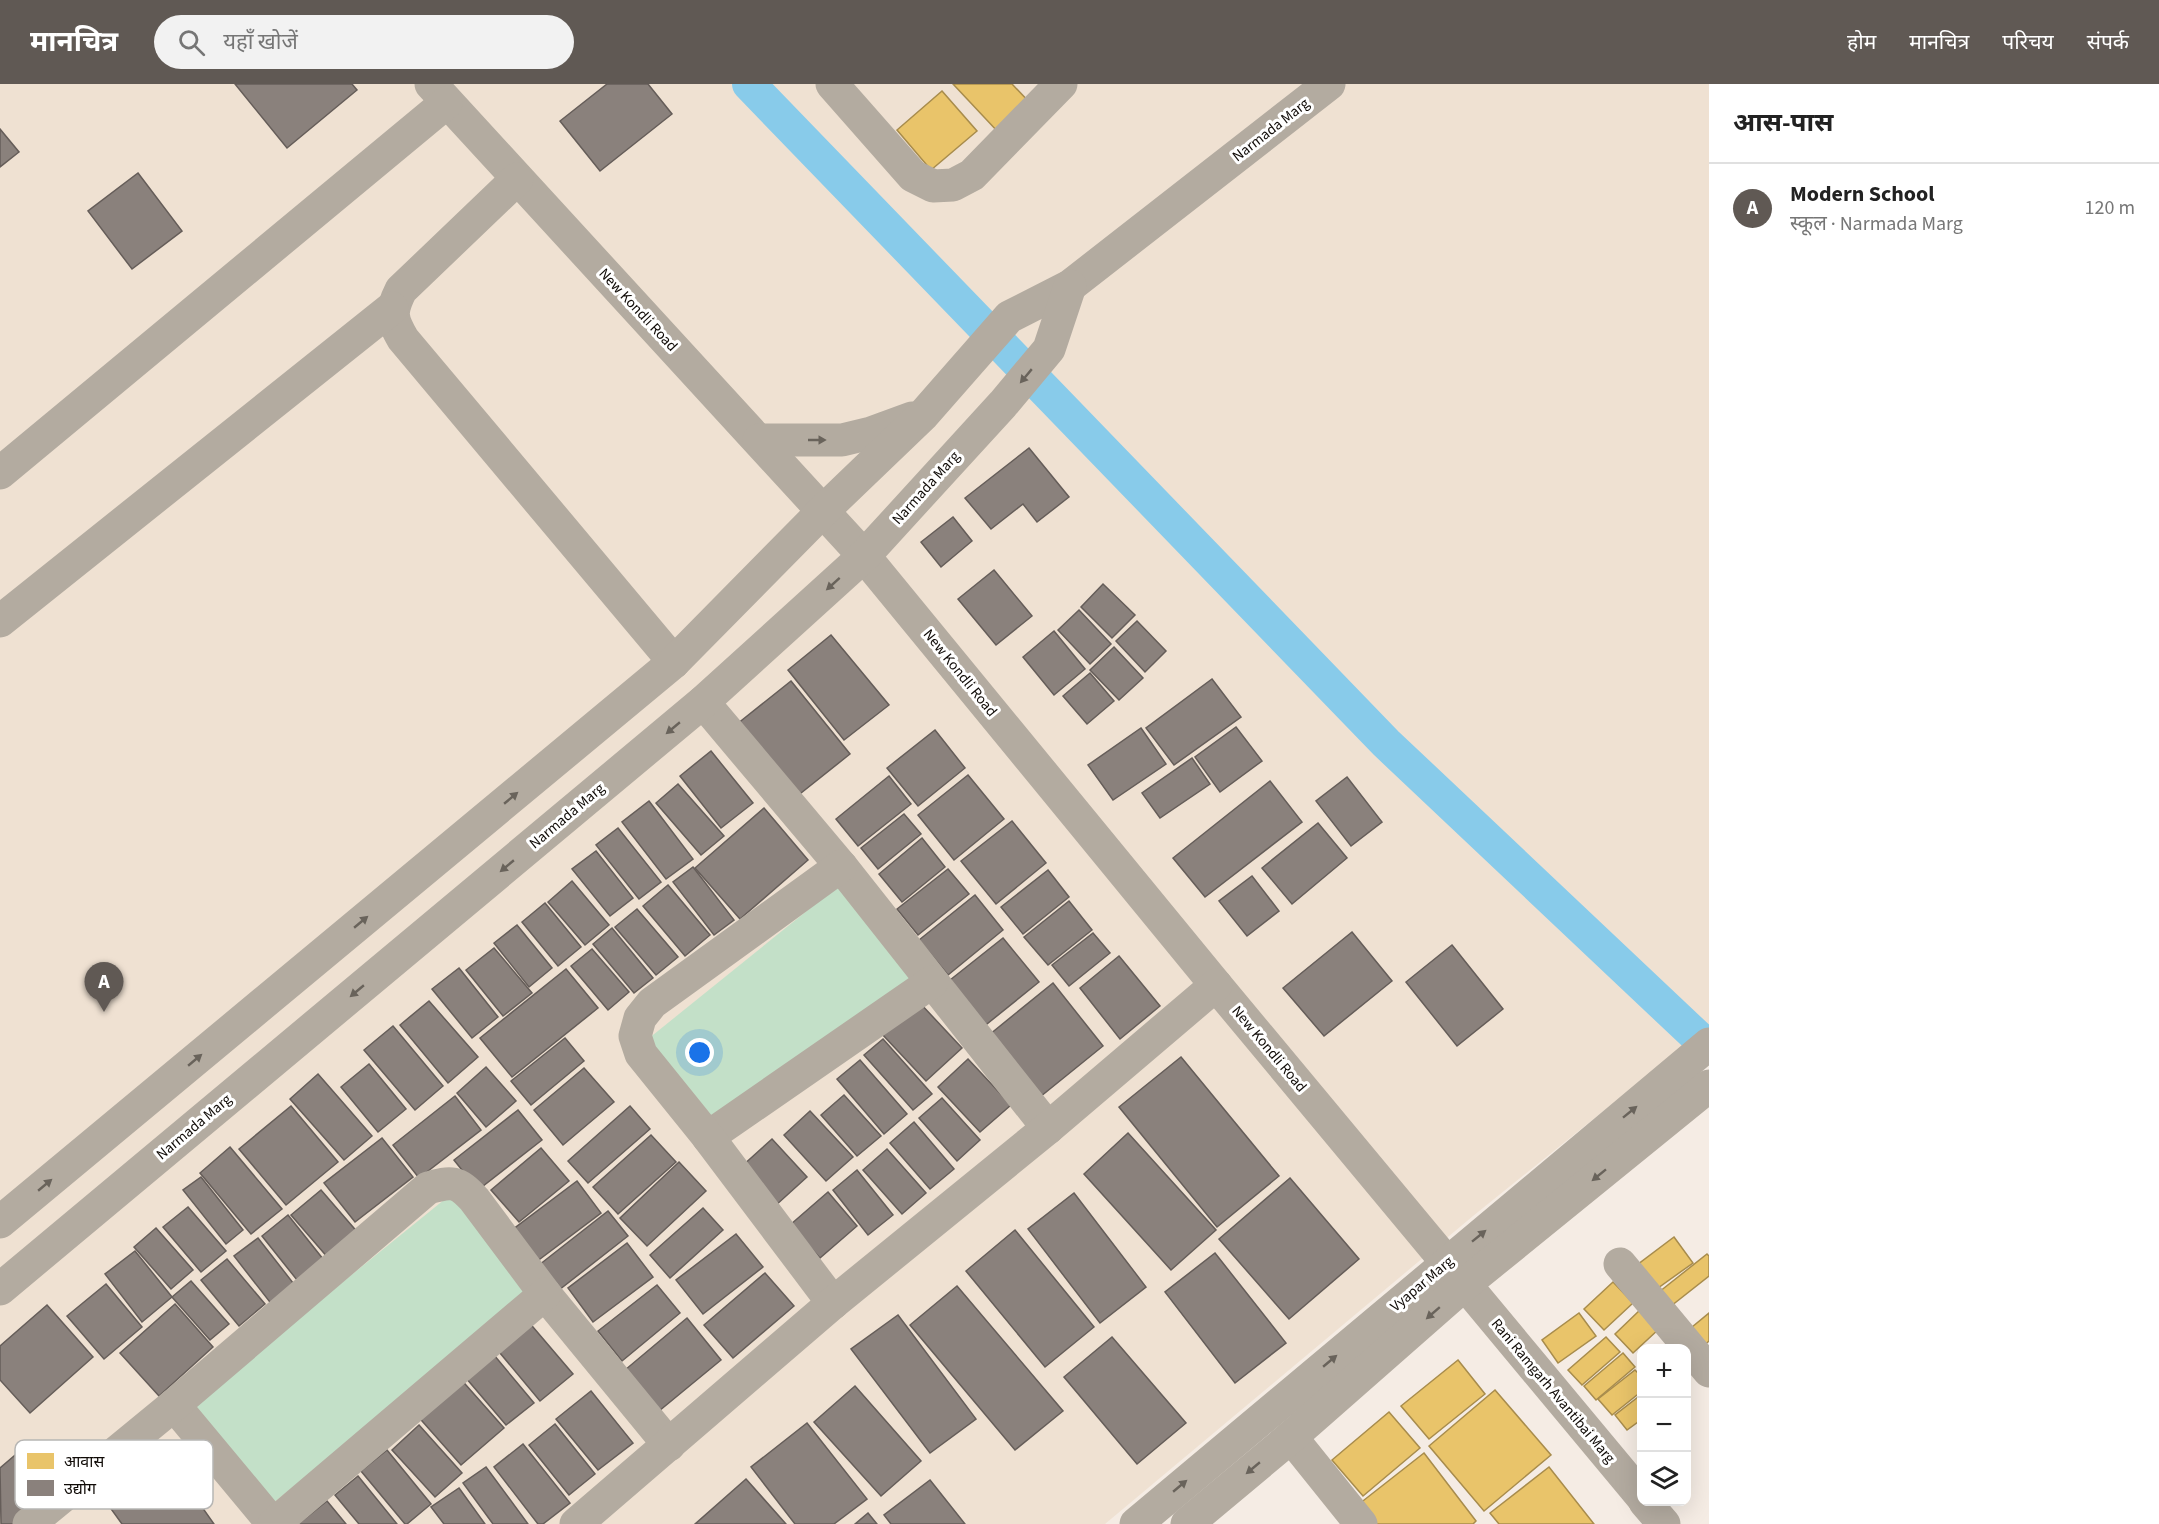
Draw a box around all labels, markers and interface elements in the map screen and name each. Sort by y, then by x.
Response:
search box [154,15,574,69]
text: मानचित्र [30,22,118,62]
icon: search [175,26,208,59]
text: यहाँ खोजें [223,26,298,58]
text: होम [1847,27,1876,57]
text: मानचित्र [1909,27,1969,57]
text: परिचय [2002,27,2054,57]
text: संपर्क [2087,27,2129,57]
street label: Narmada Marg [1228,93,1314,167]
text: आस-पास [1733,104,1833,141]
text: Modern School [1790,178,1935,210]
text: A [1747,194,1758,222]
text: 120 m [2085,194,2135,222]
text: स्कूल · Narmada Marg [1790,210,1963,238]
street label: New Kondli Road [594,264,682,356]
one-way arrow [1020,368,1033,384]
one-way arrow [808,435,827,445]
street label: Narmada Marg [887,446,965,529]
one-way arrow [826,577,841,591]
street label: New Kondli Road [918,625,1002,721]
one-way arrow [666,721,681,734]
street label: Narmada Marg [525,778,609,854]
one-way arrow [503,791,519,804]
one-way arrow [500,859,515,872]
one-way arrow [353,916,369,929]
pin: A [84,962,124,1012]
one-way arrow [350,984,365,997]
street label: New Kondli Road [1227,1001,1311,1097]
your location [685,1038,714,1067]
one-way arrow [187,1054,203,1067]
street label: Narmada Marg [152,1089,236,1165]
one-way arrow [1622,1105,1638,1118]
one-way arrow [1591,1169,1607,1182]
one-way arrow [37,1179,52,1192]
one-way arrow [1471,1229,1487,1242]
street label: Vyapar Marg [1386,1251,1459,1317]
one-way arrow [1426,1306,1441,1319]
street label: Rani Ramgarh Avantibai Marg [1486,1314,1620,1468]
map controls [1637,1344,1691,1506]
button: + [1637,1344,1691,1398]
one-way arrow [1322,1355,1338,1368]
button: − [1637,1398,1691,1452]
legend [15,1440,213,1509]
text: आवास [64,1451,105,1473]
button: layers [1637,1452,1691,1506]
one-way arrow [1246,1461,1261,1474]
text: उद्योग [64,1478,97,1500]
one-way arrow [1173,1481,1188,1493]

